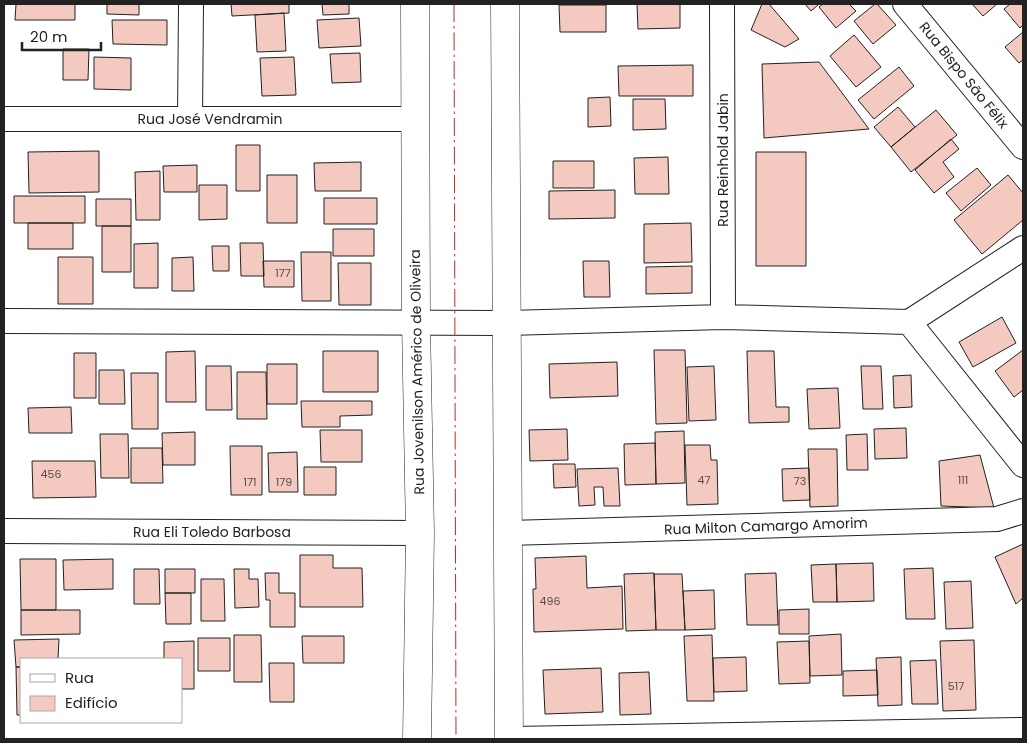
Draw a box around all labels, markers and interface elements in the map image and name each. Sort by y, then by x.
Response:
street label: Rua Bispo São Félix [915,17,1013,133]
scale bar [22,20,101,52]
text: 20 m [30,26,68,47]
street label: Rua Reinhold Jabin [713,93,733,227]
street label: Rua José Vendramin [138,109,282,129]
street label: Rua Jovenilson Américo de Oliveira [405,249,429,495]
house number: 177 [275,265,291,281]
house number: 456 [41,466,61,482]
house number: 47 [698,472,710,488]
house number: 111 [958,472,968,488]
house number: 73 [794,473,806,489]
house number: 171 [243,474,257,490]
house number: 179 [276,474,292,490]
street label: Rua Milton Camargo Amorim [664,512,868,540]
street label: Rua Eli Toledo Barbosa [133,522,291,542]
house number: 496 [540,593,560,609]
legend [20,658,182,723]
text: Rua [65,667,94,688]
house number: 517 [948,678,964,694]
text: Edifício [65,692,118,713]

